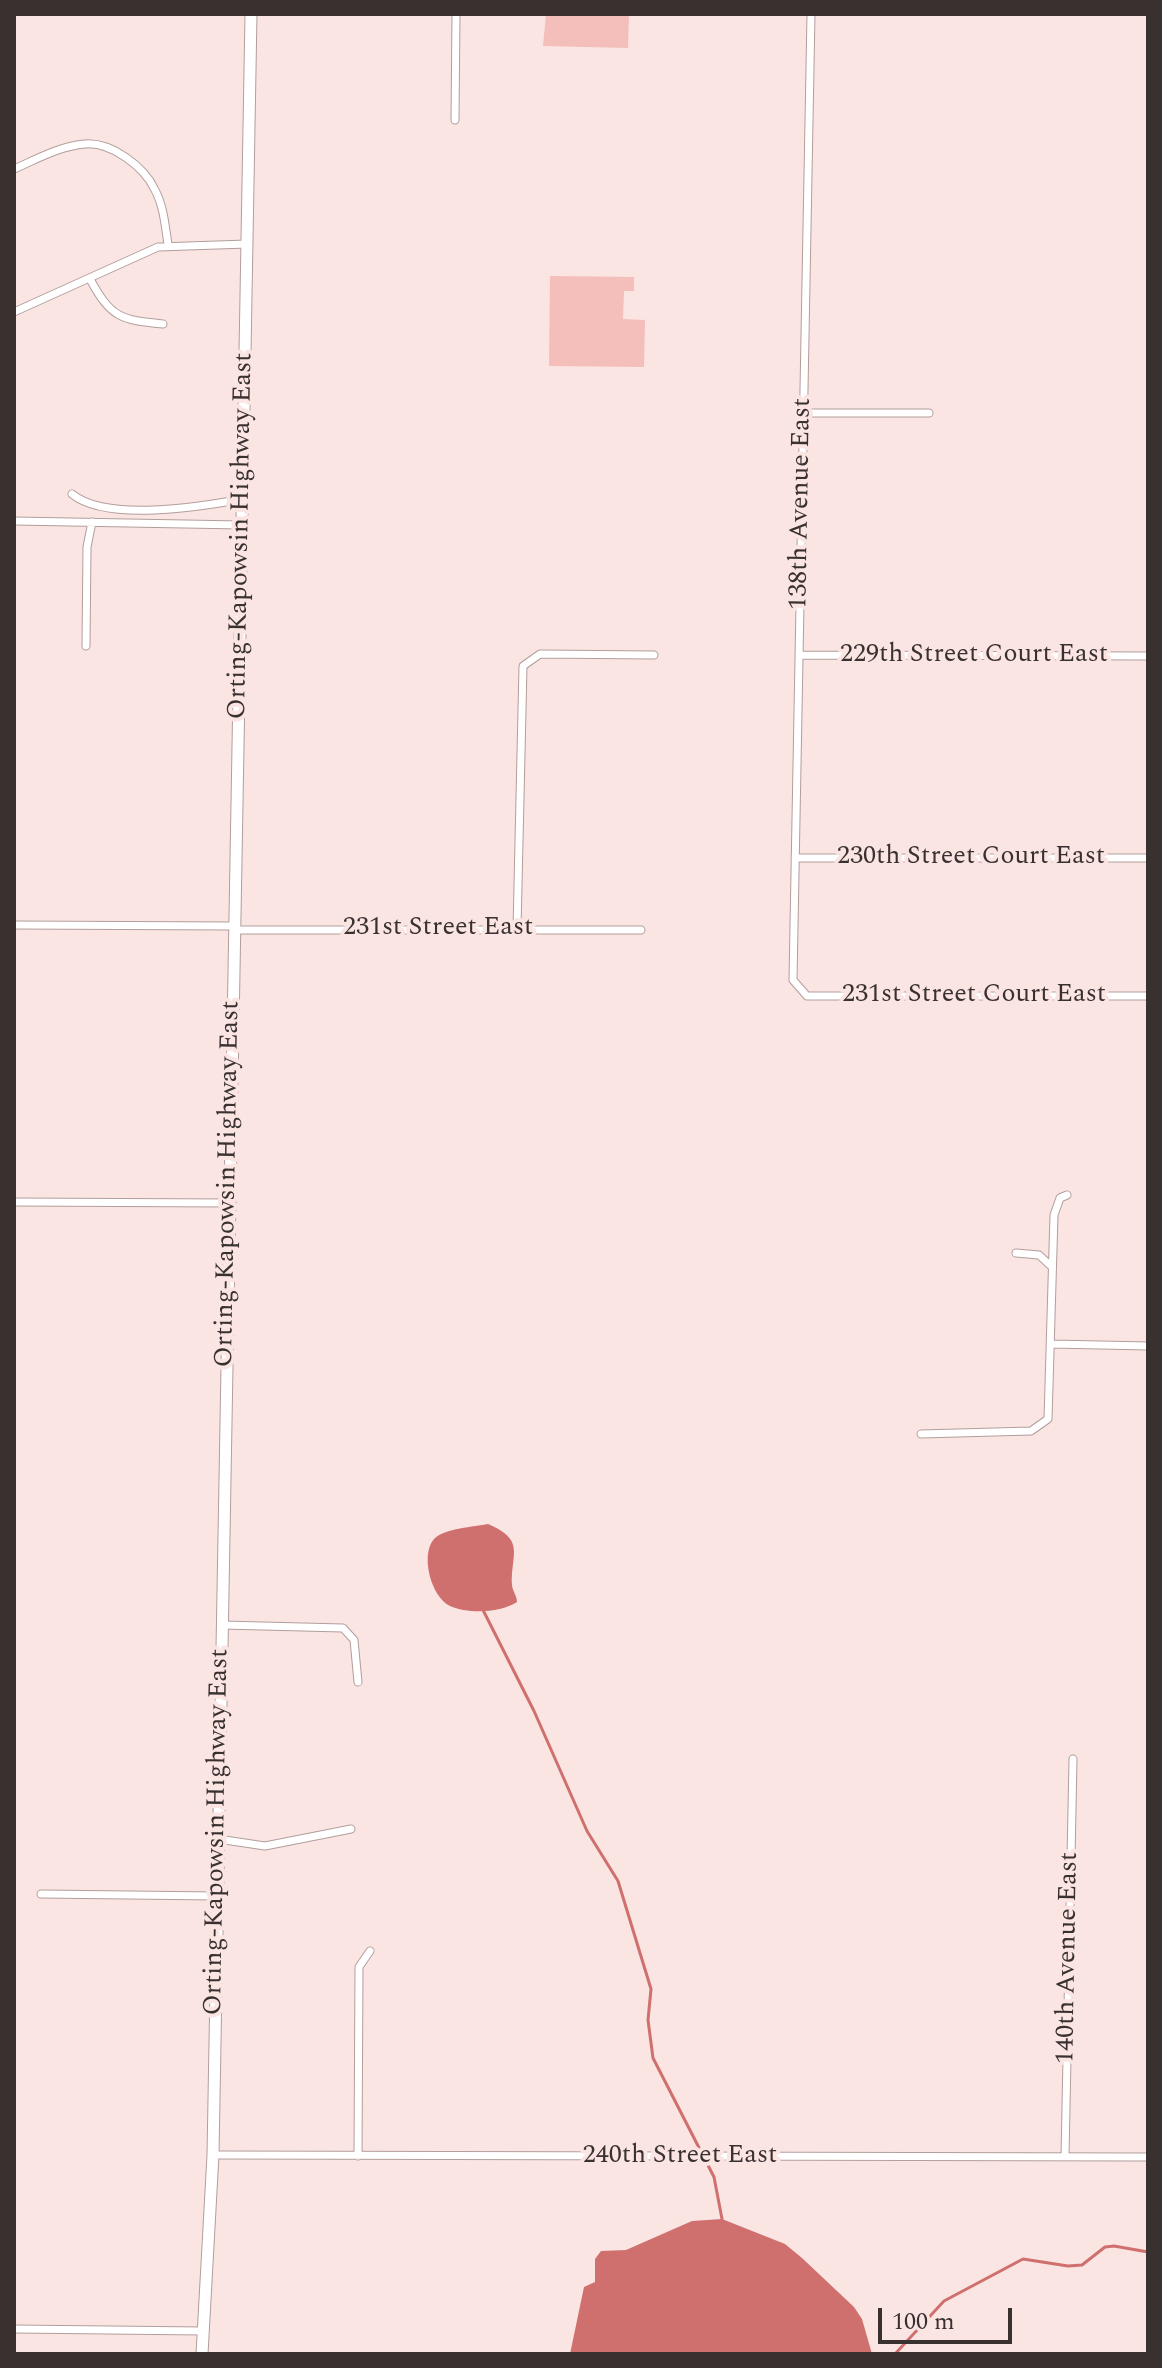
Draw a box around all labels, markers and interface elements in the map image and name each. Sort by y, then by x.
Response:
street label: Orting-Kapowsin Highway East [223,352,261,720]
street label: 138th Avenue East [785,398,819,610]
street label: 229th Street Court East [840,640,1108,672]
street label: 230th Street Court East [837,842,1105,874]
street label: 231st Street East [343,913,533,945]
street label: 231st Street Court East [842,980,1106,1012]
street label: Orting-Kapowsin Highway East [210,1000,248,1368]
street label: Orting-Kapowsin Highway East [199,1648,237,2016]
street label: 140th Avenue East [1052,1852,1086,2064]
street label: 240th Street East [583,2141,777,2173]
scale bar [882,2292,1016,2342]
text: 100 m [892,2304,955,2340]

